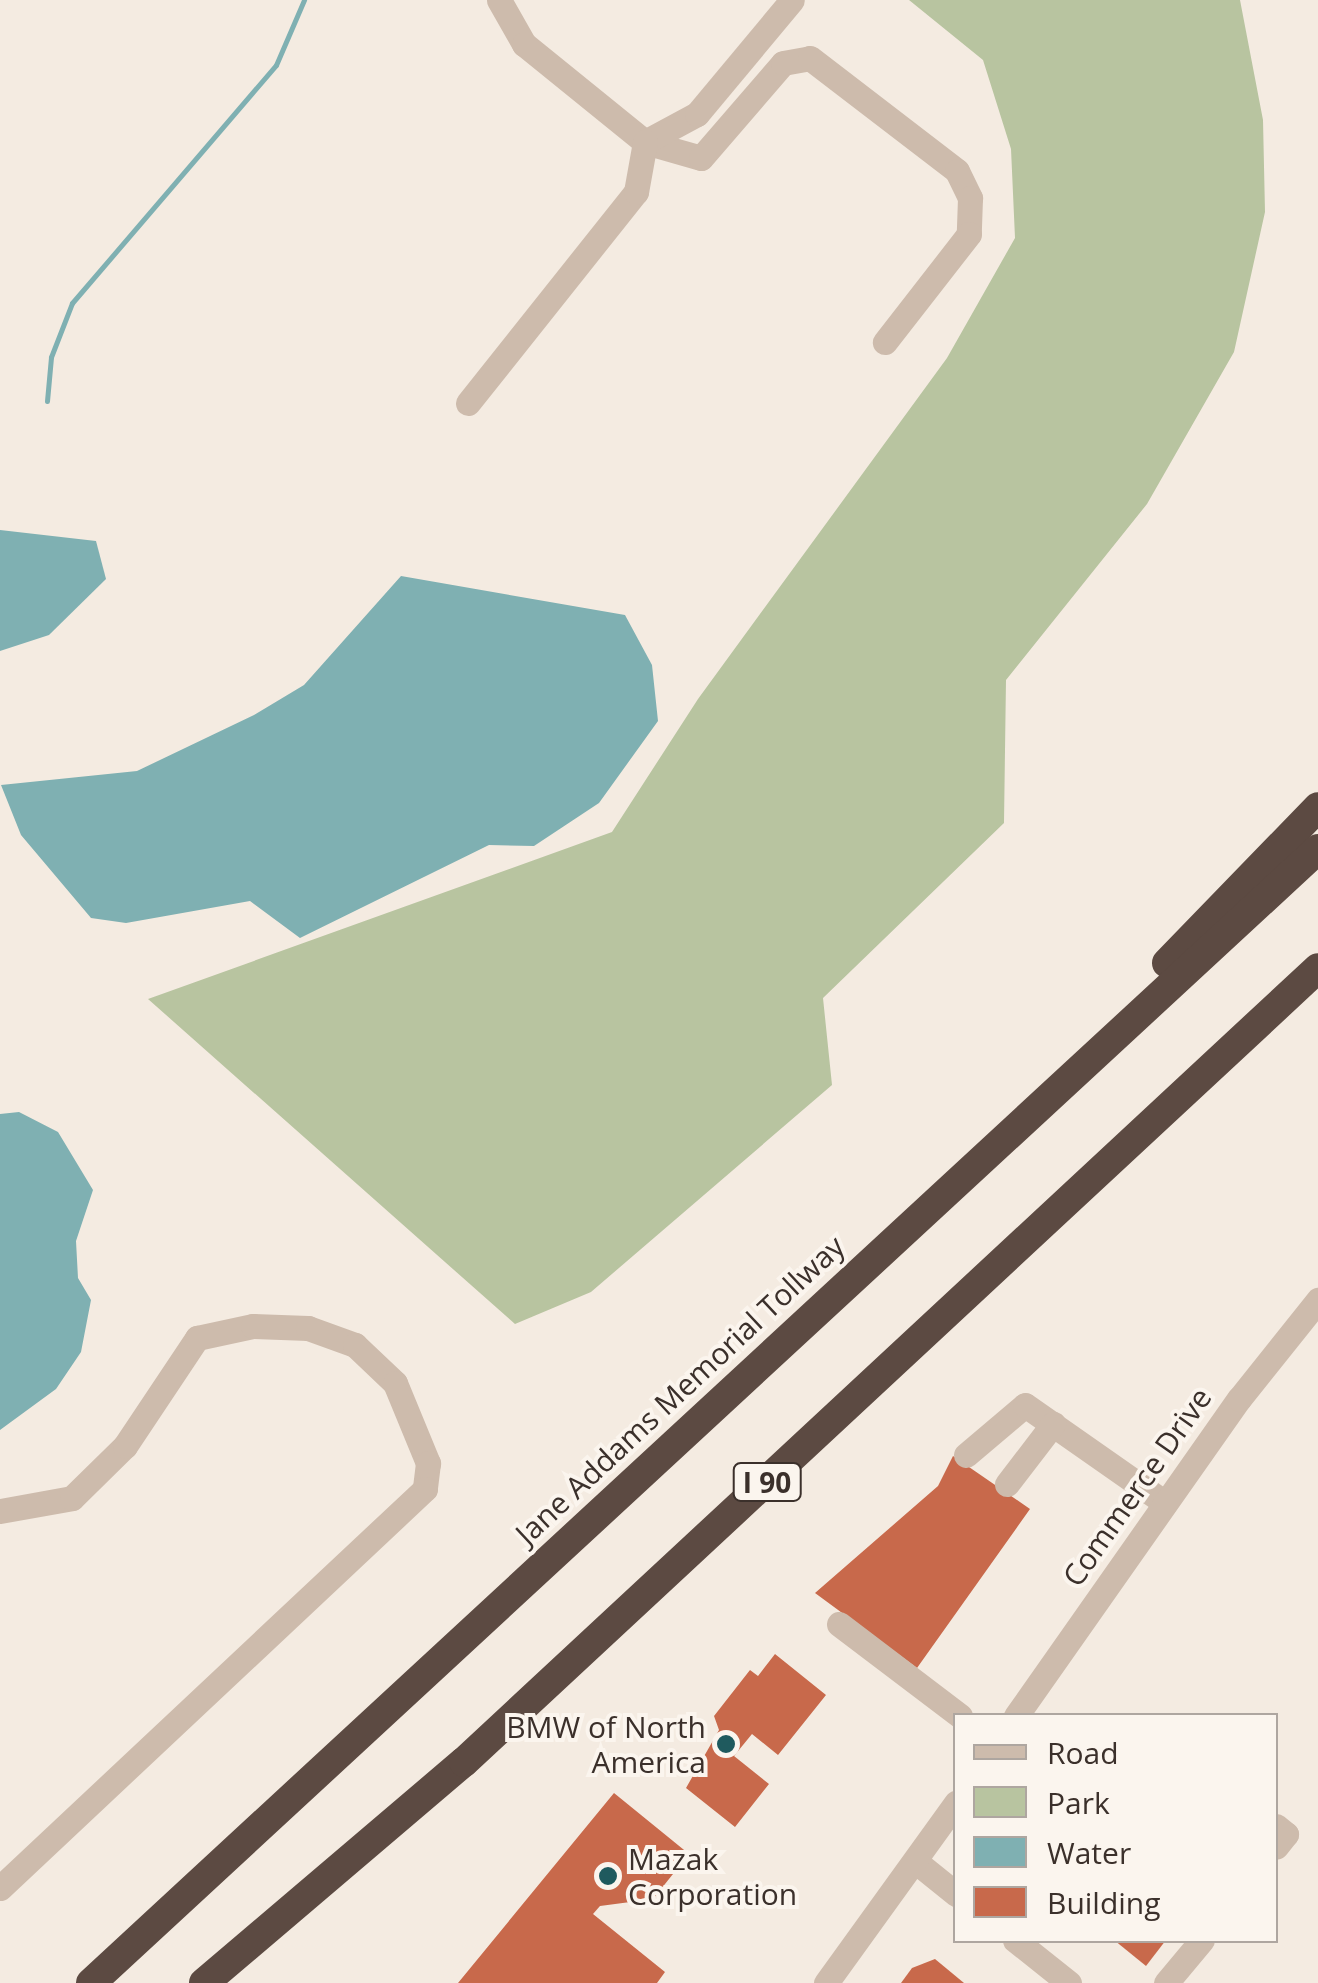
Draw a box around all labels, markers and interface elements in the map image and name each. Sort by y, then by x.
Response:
street label: Jane Addams Memorial Tollway [508,1228,852,1552]
street label: Commerce Drive [1055,1381,1219,1593]
road number: I 90 [732,1459,802,1505]
place label: BMW of North America [506,1709,706,1780]
legend [953,1713,1278,1943]
text: Road [1047,1732,1119,1773]
marker: BMW of North America [715,1733,737,1755]
text: Park [1047,1782,1110,1823]
text: Water [1047,1832,1131,1873]
place label: Mazak Corporation [628,1841,797,1912]
marker: Mazak Corporation [597,1865,619,1887]
text: Building [1047,1882,1161,1923]

